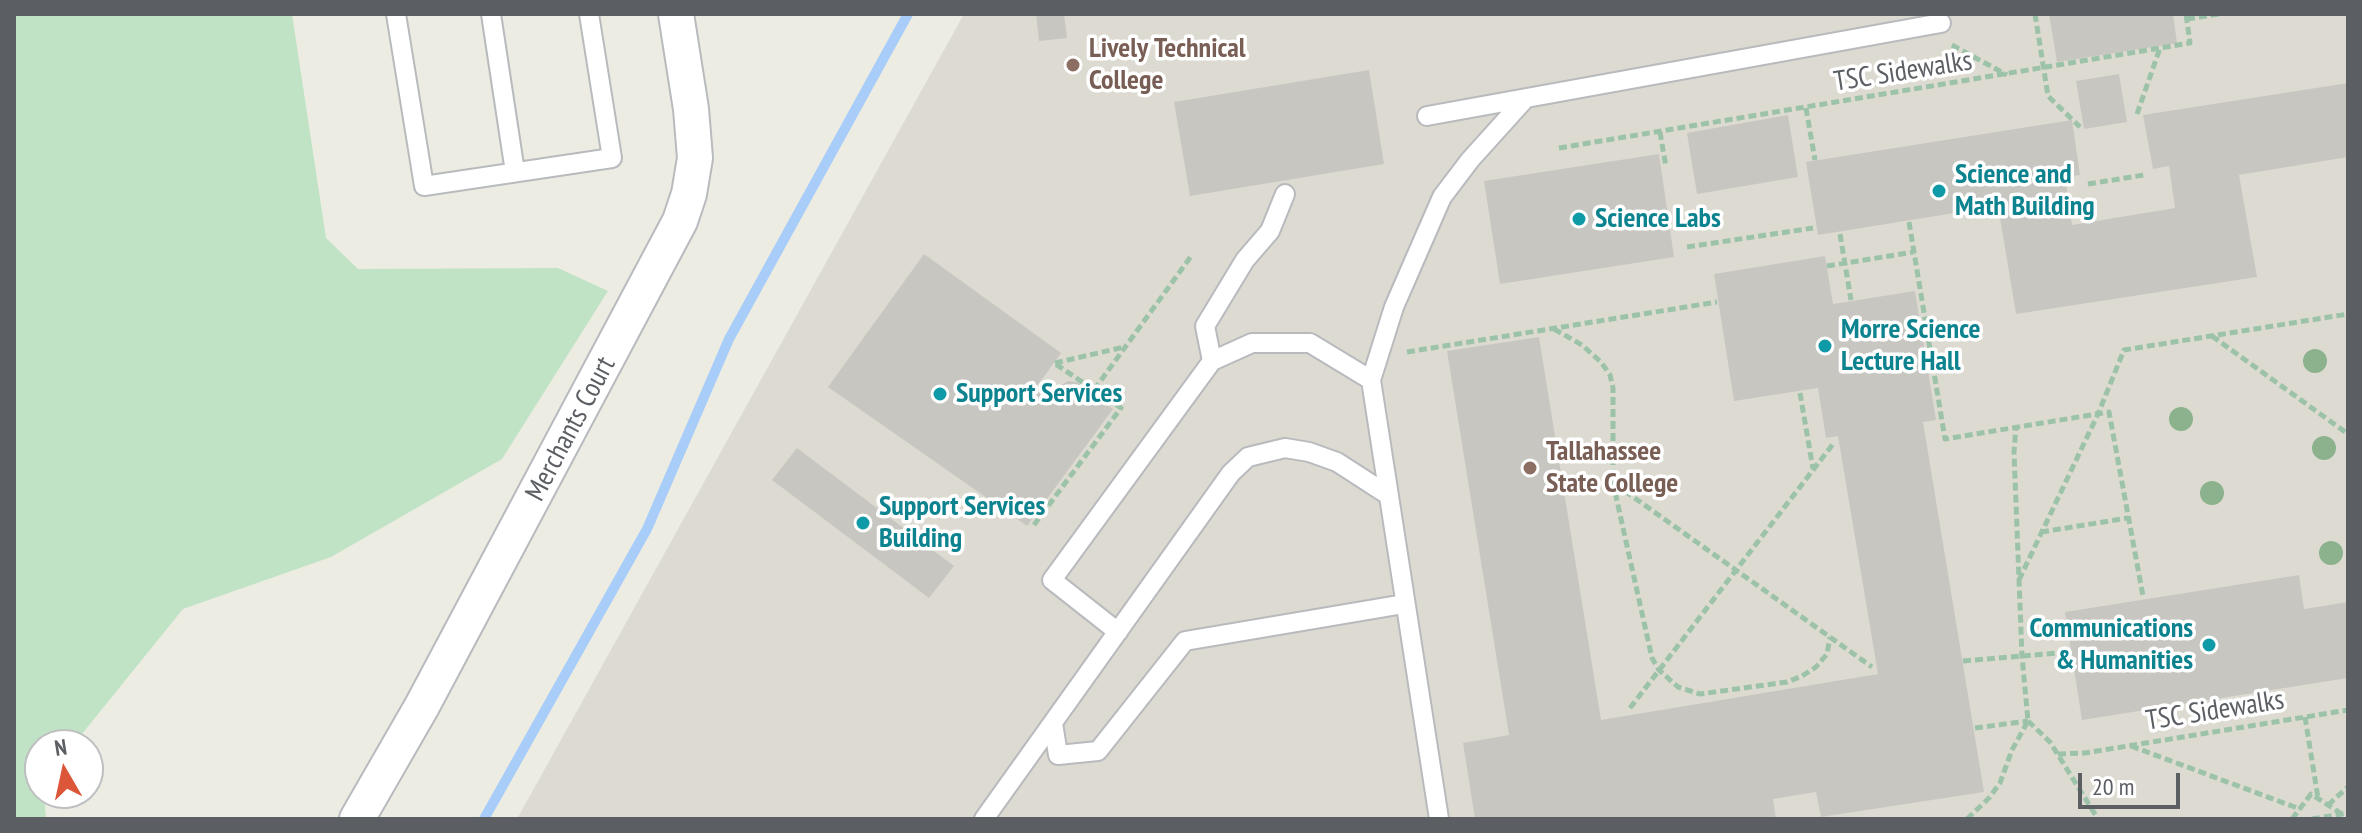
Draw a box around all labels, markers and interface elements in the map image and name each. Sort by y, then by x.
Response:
place label: Lively Technical College [1089,32,1246,98]
street label: TSC Sidewalks [1832,45,1974,99]
marker: Lively Technical College [1064,56,1082,74]
place label: Science and Math Building [1955,158,2095,224]
marker: Science and Math Building [1930,182,1948,200]
place label: Science Labs [1595,202,1721,236]
marker: Science Labs [1570,210,1588,228]
place label: Morre Science Lecture Hall [1841,313,1981,379]
marker: Morre Science Lecture Hall [1816,337,1834,355]
street label: Merchants Court [519,351,623,507]
place label: Support Services [956,377,1122,411]
marker: Support Services [931,385,949,403]
place label: Tallahassee State College [1546,435,1678,501]
marker: Tallahassee State College [1521,459,1539,477]
place label: Support Services Building [879,490,1045,556]
marker: Support Services Building [854,514,872,532]
place label: Communications & Humanities [2029,612,2193,678]
marker: Communications & Humanities [2200,636,2218,654]
street label: TSC Sidewalks [2144,684,2286,738]
north arrow [24,729,104,809]
text: N [52,733,69,762]
scale bar [2082,757,2184,807]
text: 20 m [2092,771,2134,802]

